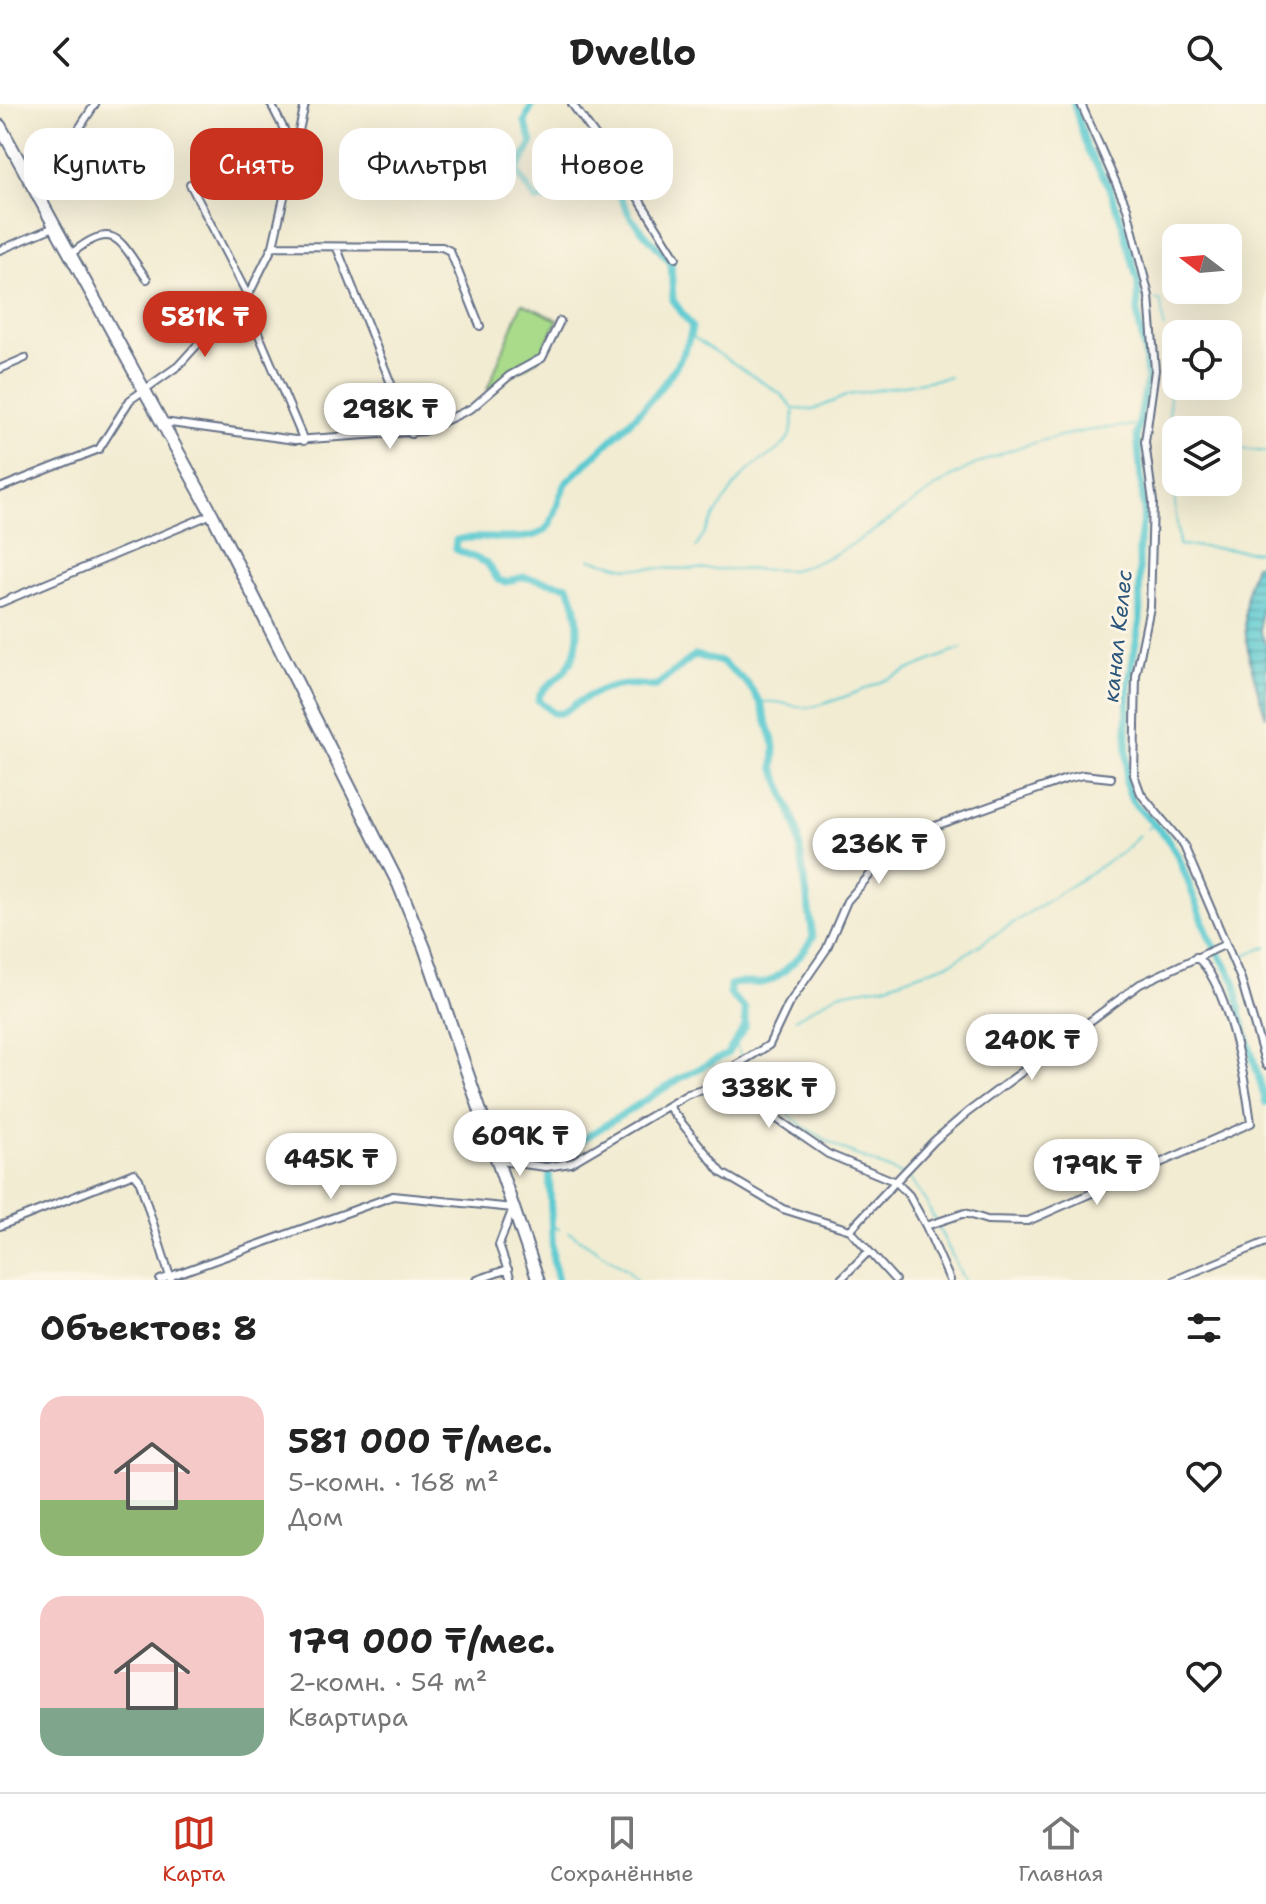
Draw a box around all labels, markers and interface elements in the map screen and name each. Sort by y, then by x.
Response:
text: Dwello [569,28,697,77]
icon: back [40,30,84,74]
icon: search [1182,30,1226,74]
chip: Купить [24,128,174,200]
chip: Снять [190,128,323,200]
chip: Фильтры [339,128,516,200]
chip: Новое [532,128,673,200]
north arrow [1162,224,1242,304]
map controls [1162,224,1242,496]
pin: 581K ₸ [140,291,270,359]
text: 581K ₸ [161,299,249,334]
button: locate [1162,320,1242,400]
pin: 298K ₸ [325,383,455,451]
text: 298K ₸ [342,391,438,426]
button: layers [1162,416,1242,496]
water label: канал Келес [1096,568,1139,704]
pin: 236K ₸ [814,818,944,886]
text: 236K ₸ [830,826,928,861]
pin: 240K ₸ [967,1014,1097,1082]
text: 240K ₸ [984,1022,1080,1057]
pin: 338K ₸ [704,1062,834,1130]
text: 338K ₸ [721,1070,817,1105]
pin: 609K ₸ [455,1110,585,1178]
text: 609K ₸ [471,1118,569,1153]
pin: 445K ₸ [266,1133,396,1201]
pin: 179K ₸ [1032,1139,1162,1207]
text: 445K ₸ [284,1141,378,1176]
text: 179K ₸ [1052,1147,1142,1182]
text: Объектов: 8 [40,1305,257,1351]
icon: filters [1182,1306,1226,1350]
text: 581 000 ₸/мес. [288,1418,553,1464]
icon: home [104,1428,200,1524]
icon: heart [1182,1454,1226,1498]
text: 5-комн. · 168 m² [288,1464,499,1499]
text: Дом [288,1499,343,1534]
text: 179 000 ₸/мес. [288,1618,555,1664]
icon: home [104,1628,200,1724]
icon: heart [1182,1654,1226,1698]
text: 2-комн. · 54 m² [288,1664,488,1699]
text: Квартира [288,1699,408,1734]
tab: Карта [162,1811,225,1888]
tab: Сохранённые [550,1811,694,1888]
tab: Главная [1018,1811,1104,1888]

